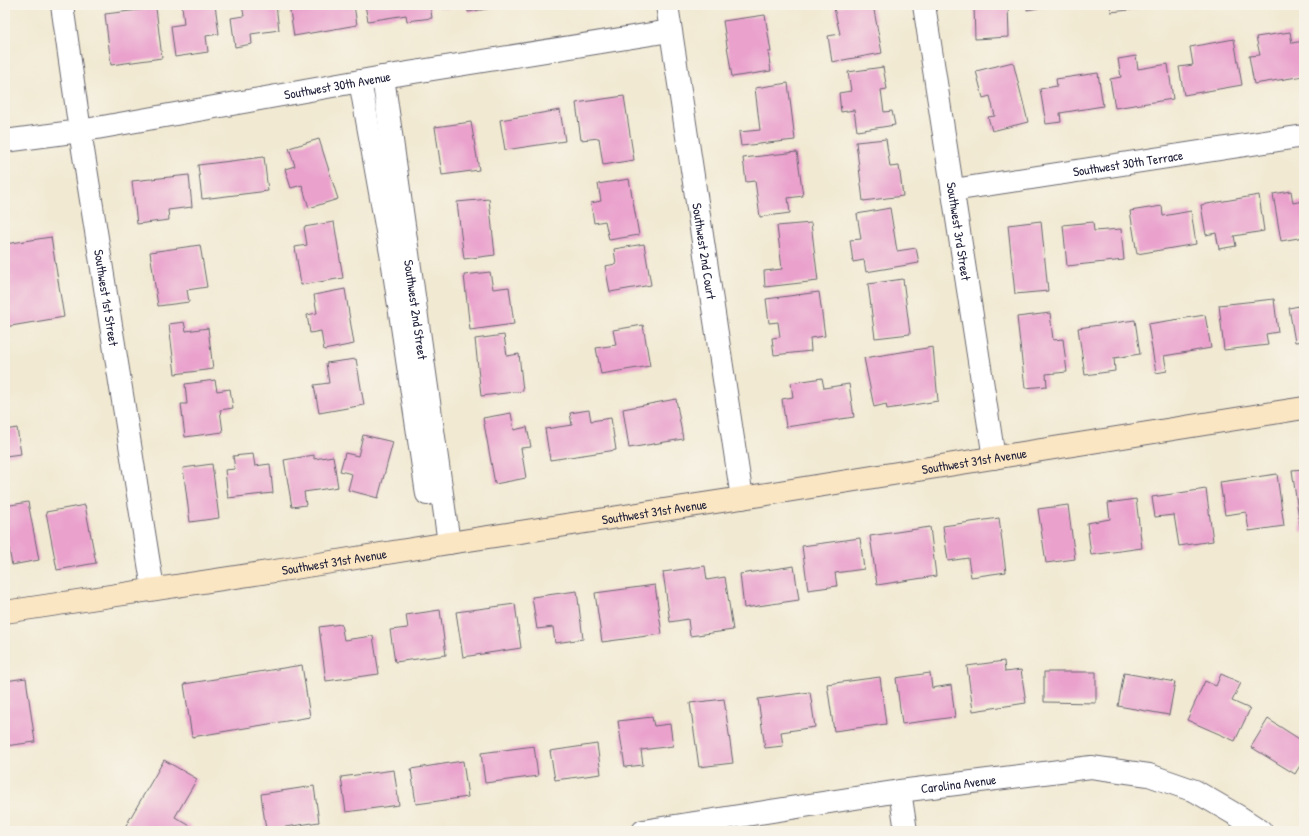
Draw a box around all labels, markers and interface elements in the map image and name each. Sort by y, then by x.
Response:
street label: Southwest 30th Avenue [283,67,392,103]
street label: Southwest 30th Terrace [1072,146,1184,180]
street label: Southwest 3rd Street [942,181,976,282]
street label: Southwest 2nd Court [688,202,721,301]
street label: Southwest 1st Street [90,248,123,348]
street label: Southwest 2nd Street [400,259,432,361]
street label: Southwest 31st Avenue [920,444,1028,478]
street label: Southwest 31st Avenue [600,495,708,528]
street label: Southwest 31st Avenue [280,544,388,579]
street label: Carolina Avenue [920,770,997,797]

